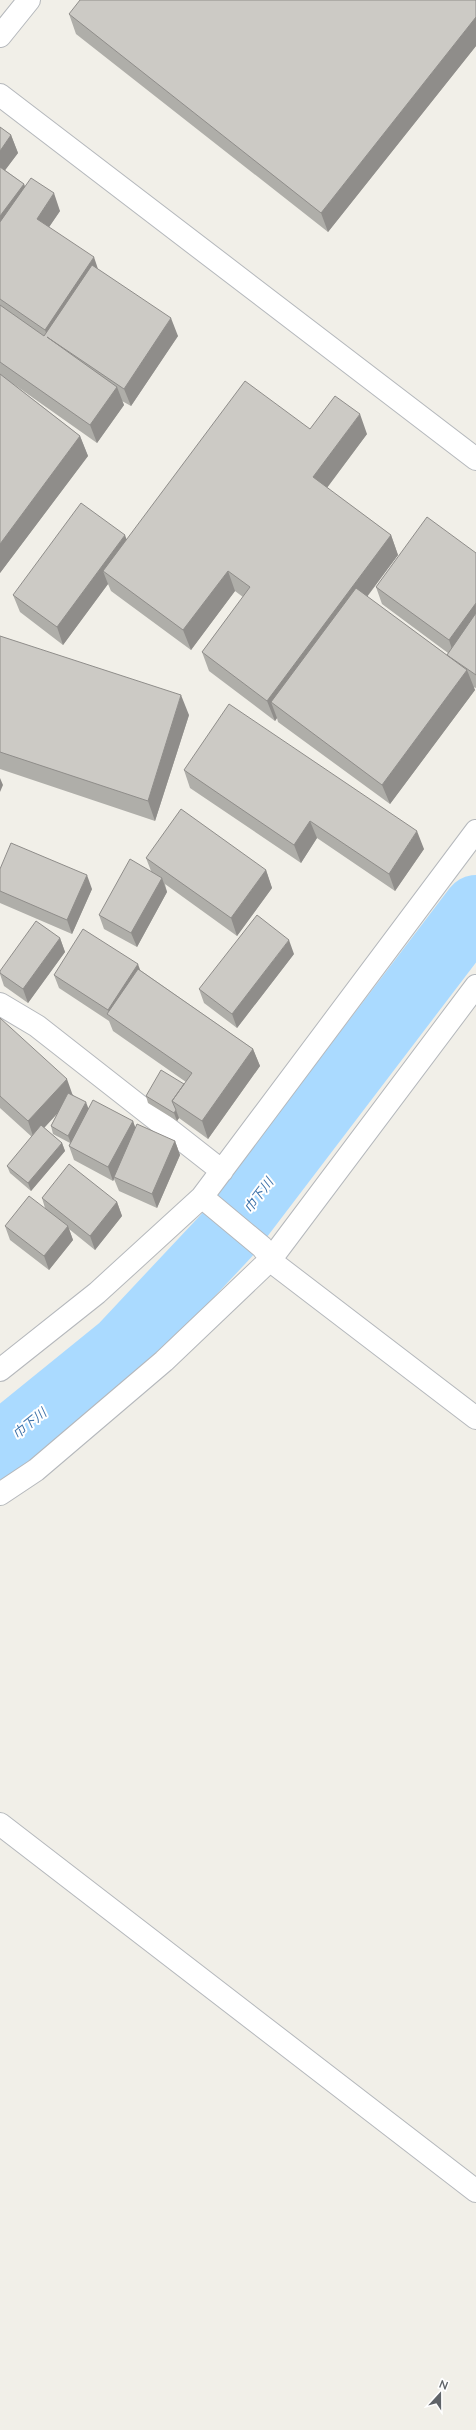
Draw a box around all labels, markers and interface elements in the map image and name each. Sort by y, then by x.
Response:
water label: 巾下川 [240,1173,277,1215]
water label: 巾下川 [9,1403,51,1441]
north arrow [420,2374,460,2414]
text: N [437,2377,450,2392]

